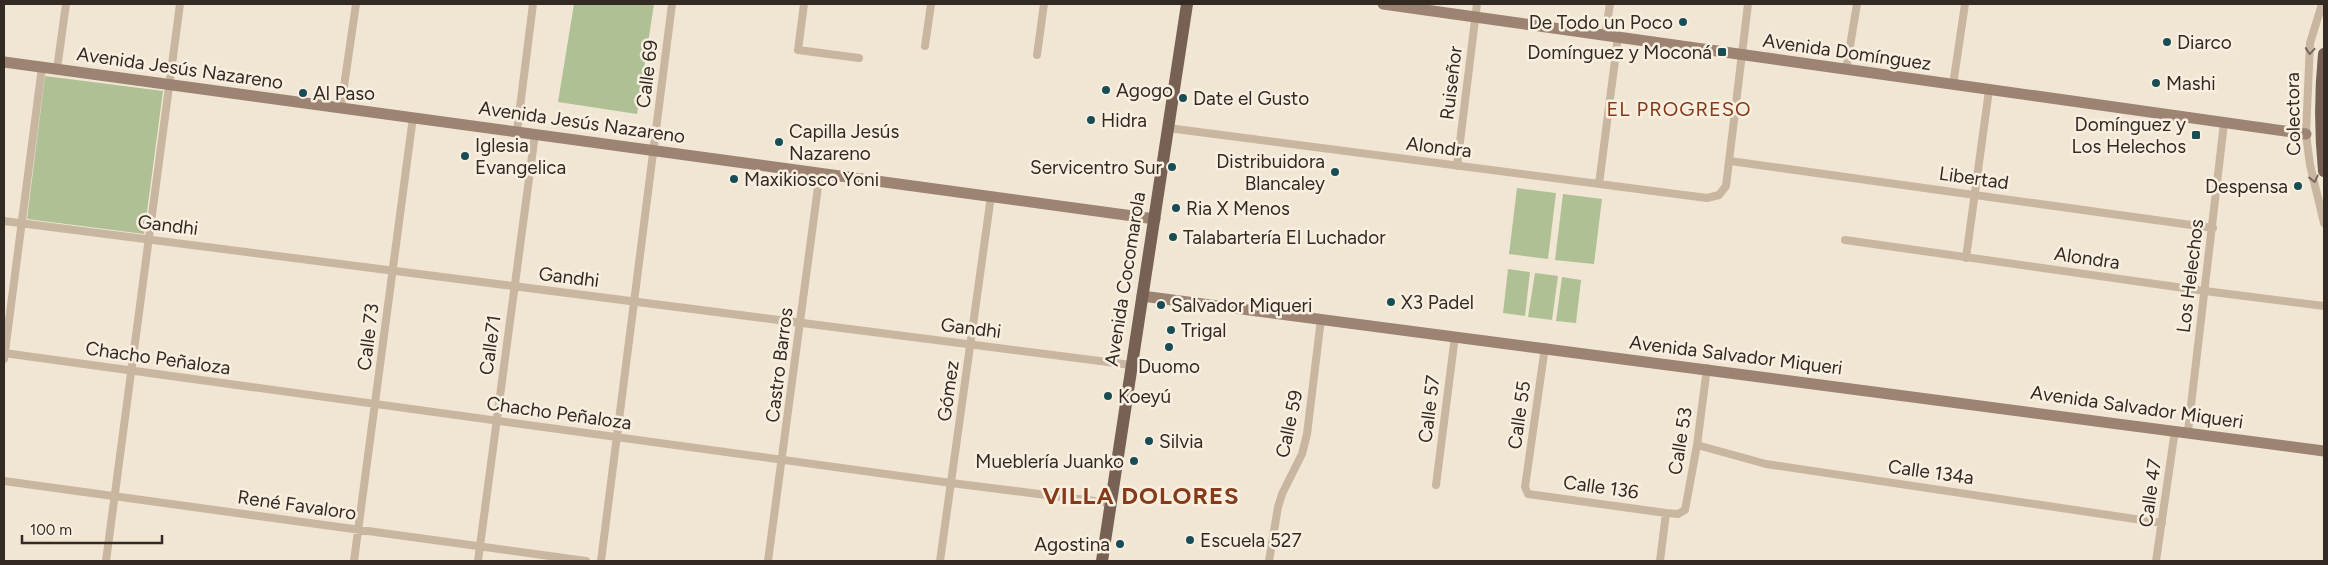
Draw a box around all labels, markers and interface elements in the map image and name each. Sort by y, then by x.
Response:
place label: De Todo un Poco [1529,11,1673,34]
marker: De Todo un Poco [1677,16,1689,28]
street label: Avenida Domínguez [1761,29,1933,75]
place label: Diarco [2177,31,2232,54]
marker: Diarco [2161,36,2173,48]
street label: Calle 69 [631,39,663,109]
place label: Domínguez y Moconá [1527,41,1712,64]
street label: Avenida Jesús Nazareno [75,42,285,94]
street label: Ruiseñor [1435,44,1467,121]
marker: Domínguez y Moconá [1716,46,1728,58]
one-way arrow [2304,47,2315,55]
place label: Mashi [2166,72,2216,95]
street label: Colectora [2281,72,2305,156]
marker: Mashi [2150,77,2162,89]
place label: Agogo [1116,79,1173,102]
place label: Al Paso [313,82,375,105]
marker: Agogo [1100,84,1112,96]
marker: Al Paso [297,87,309,99]
place label: Date el Gusto [1193,87,1309,110]
marker: Date el Gusto [1177,92,1189,104]
street label: Avenida Jesús Nazareno [477,96,687,148]
district label: EL PROGRESO [1606,97,1752,121]
place label: Hidra [1101,109,1147,132]
place label: Domínguez y Los Helechos [2072,113,2186,158]
marker: Hidra [1085,114,1097,126]
place label: Capilla Jesús Nazareno [789,120,899,165]
marker: Domínguez y Los Helechos [2190,129,2202,141]
street label: Alondra [1405,132,1473,162]
place label: Iglesia Evangelica [475,134,566,179]
marker: Capilla Jesús Nazareno [773,136,785,148]
marker: Iglesia Evangelica [459,150,471,162]
place label: Distribuidora Blancaley [1216,150,1325,195]
place label: Servicentro Sur [1030,156,1163,179]
marker: Servicentro Sur [1166,161,1178,173]
street label: Libertad [1938,162,2010,194]
marker: Distribuidora Blancaley [1329,166,1341,178]
place label: Maxikiosco Yoni [744,168,879,191]
marker: Maxikiosco Yoni [728,173,740,185]
place label: Despensa [2205,175,2288,198]
one-way arrow [2308,175,2318,183]
marker: Despensa [2292,180,2304,192]
street label: Avenida Cocomarola [1100,190,1150,368]
place label: Ria X Menos [1186,197,1290,220]
marker: Ria X Menos [1170,202,1182,214]
street label: Gandhi [136,210,200,240]
street label: Los Helechos [2172,218,2208,334]
place label: Talabartería El Luchador [1183,226,1386,249]
marker: Talabartería El Luchador [1167,231,1179,243]
street label: Alondra [2053,242,2121,274]
street label: Gandhi [537,262,601,292]
place label: X3 Padel [1401,291,1474,314]
place label: Salvador Miqueri [1171,294,1312,317]
marker: X3 Padel [1385,296,1397,308]
marker: Salvador Miqueri [1155,299,1167,311]
street label: Calle 73 [352,302,384,372]
street label: Castro Barros [761,306,797,424]
street label: Gandhi [939,313,1003,343]
street label: Calle71 [474,314,506,376]
place label: Trigal [1181,319,1226,342]
marker: Trigal [1165,324,1177,336]
street label: Avenida Salvador Miqueri [1628,331,1844,379]
street label: Chacho Peñaloza [84,336,232,380]
marker: Duomo [1163,341,1175,353]
place label: Duomo [1138,355,1200,378]
street label: Gómez [932,359,964,423]
street label: Calle 57 [1413,374,1445,444]
street label: Calle 55 [1503,379,1535,451]
street label: Avenida Salvador Miqueri [2029,381,2245,433]
place label: Koeyú [1118,385,1171,408]
street label: Calle 59 [1271,388,1307,460]
marker: Koeyú [1102,390,1114,402]
street label: Chacho Peñaloza [485,391,633,435]
street label: Calle 53 [1663,406,1697,476]
place label: Silvia [1159,430,1203,453]
marker: Silvia [1143,435,1155,447]
place label: Mueblería Juanko [975,450,1124,473]
marker: Mueblería Juanko [1128,455,1140,467]
street label: Calle 134a [1887,455,1975,489]
street label: Calle 47 [2134,457,2166,529]
street label: Calle 136 [1562,470,1640,504]
district label: VILLA DOLORES [1042,481,1240,510]
street label: René Favaloro [236,485,358,525]
scale bar [22,512,162,544]
text: 100 m [30,521,72,539]
place label: Escuela 527 [1200,529,1302,552]
place label: Agostina [1034,533,1110,556]
marker: Escuela 527 [1184,534,1196,546]
marker: Agostina [1114,538,1126,550]

